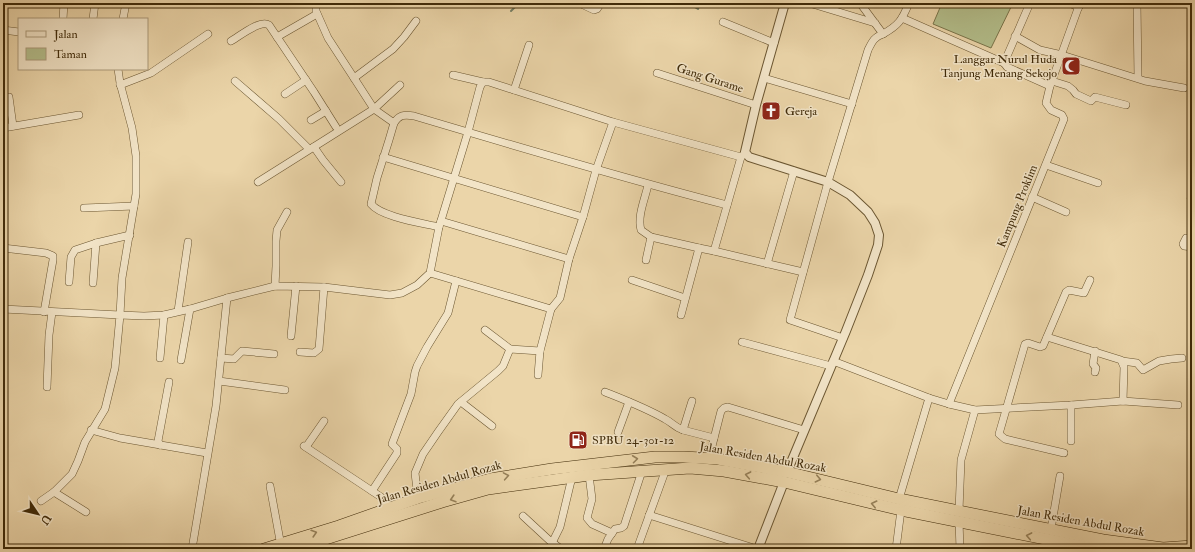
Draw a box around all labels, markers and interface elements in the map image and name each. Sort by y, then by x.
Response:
legend [18,18,148,70]
text: Jalan [53,27,78,42]
text: Taman [54,47,87,62]
place label: Langgar Nurul Huda Tanjung Menang Sekojo [941,52,1058,81]
mosque icon: Langgar Nurul Huda Tanjung Menang Sekojo [1060,55,1082,77]
street label: Gang Gurame [674,61,745,96]
church icon: Gereja [760,100,782,122]
place label: Gereja [785,104,818,119]
street label: Kampung Proklim [994,162,1041,250]
fuel station icon: SPBU 24-301-12 [567,429,589,451]
place label: SPBU 24-301-12 [592,433,674,448]
street label: Jalan Residen Abdul Rozak [697,439,828,476]
one-way arrow [632,455,638,464]
street label: Jalan Residen Abdul Rozak [374,457,503,508]
one-way arrow [503,472,509,481]
one-way arrow [744,472,751,480]
one-way arrow [815,475,822,483]
north arrow [18,494,58,534]
one-way arrow [449,494,456,503]
one-way arrow [871,500,878,508]
street label: Jalan Residen Abdul Rozak [1015,503,1146,540]
text: U [37,512,54,528]
one-way arrow [311,529,318,538]
one-way arrow [1026,532,1032,540]

